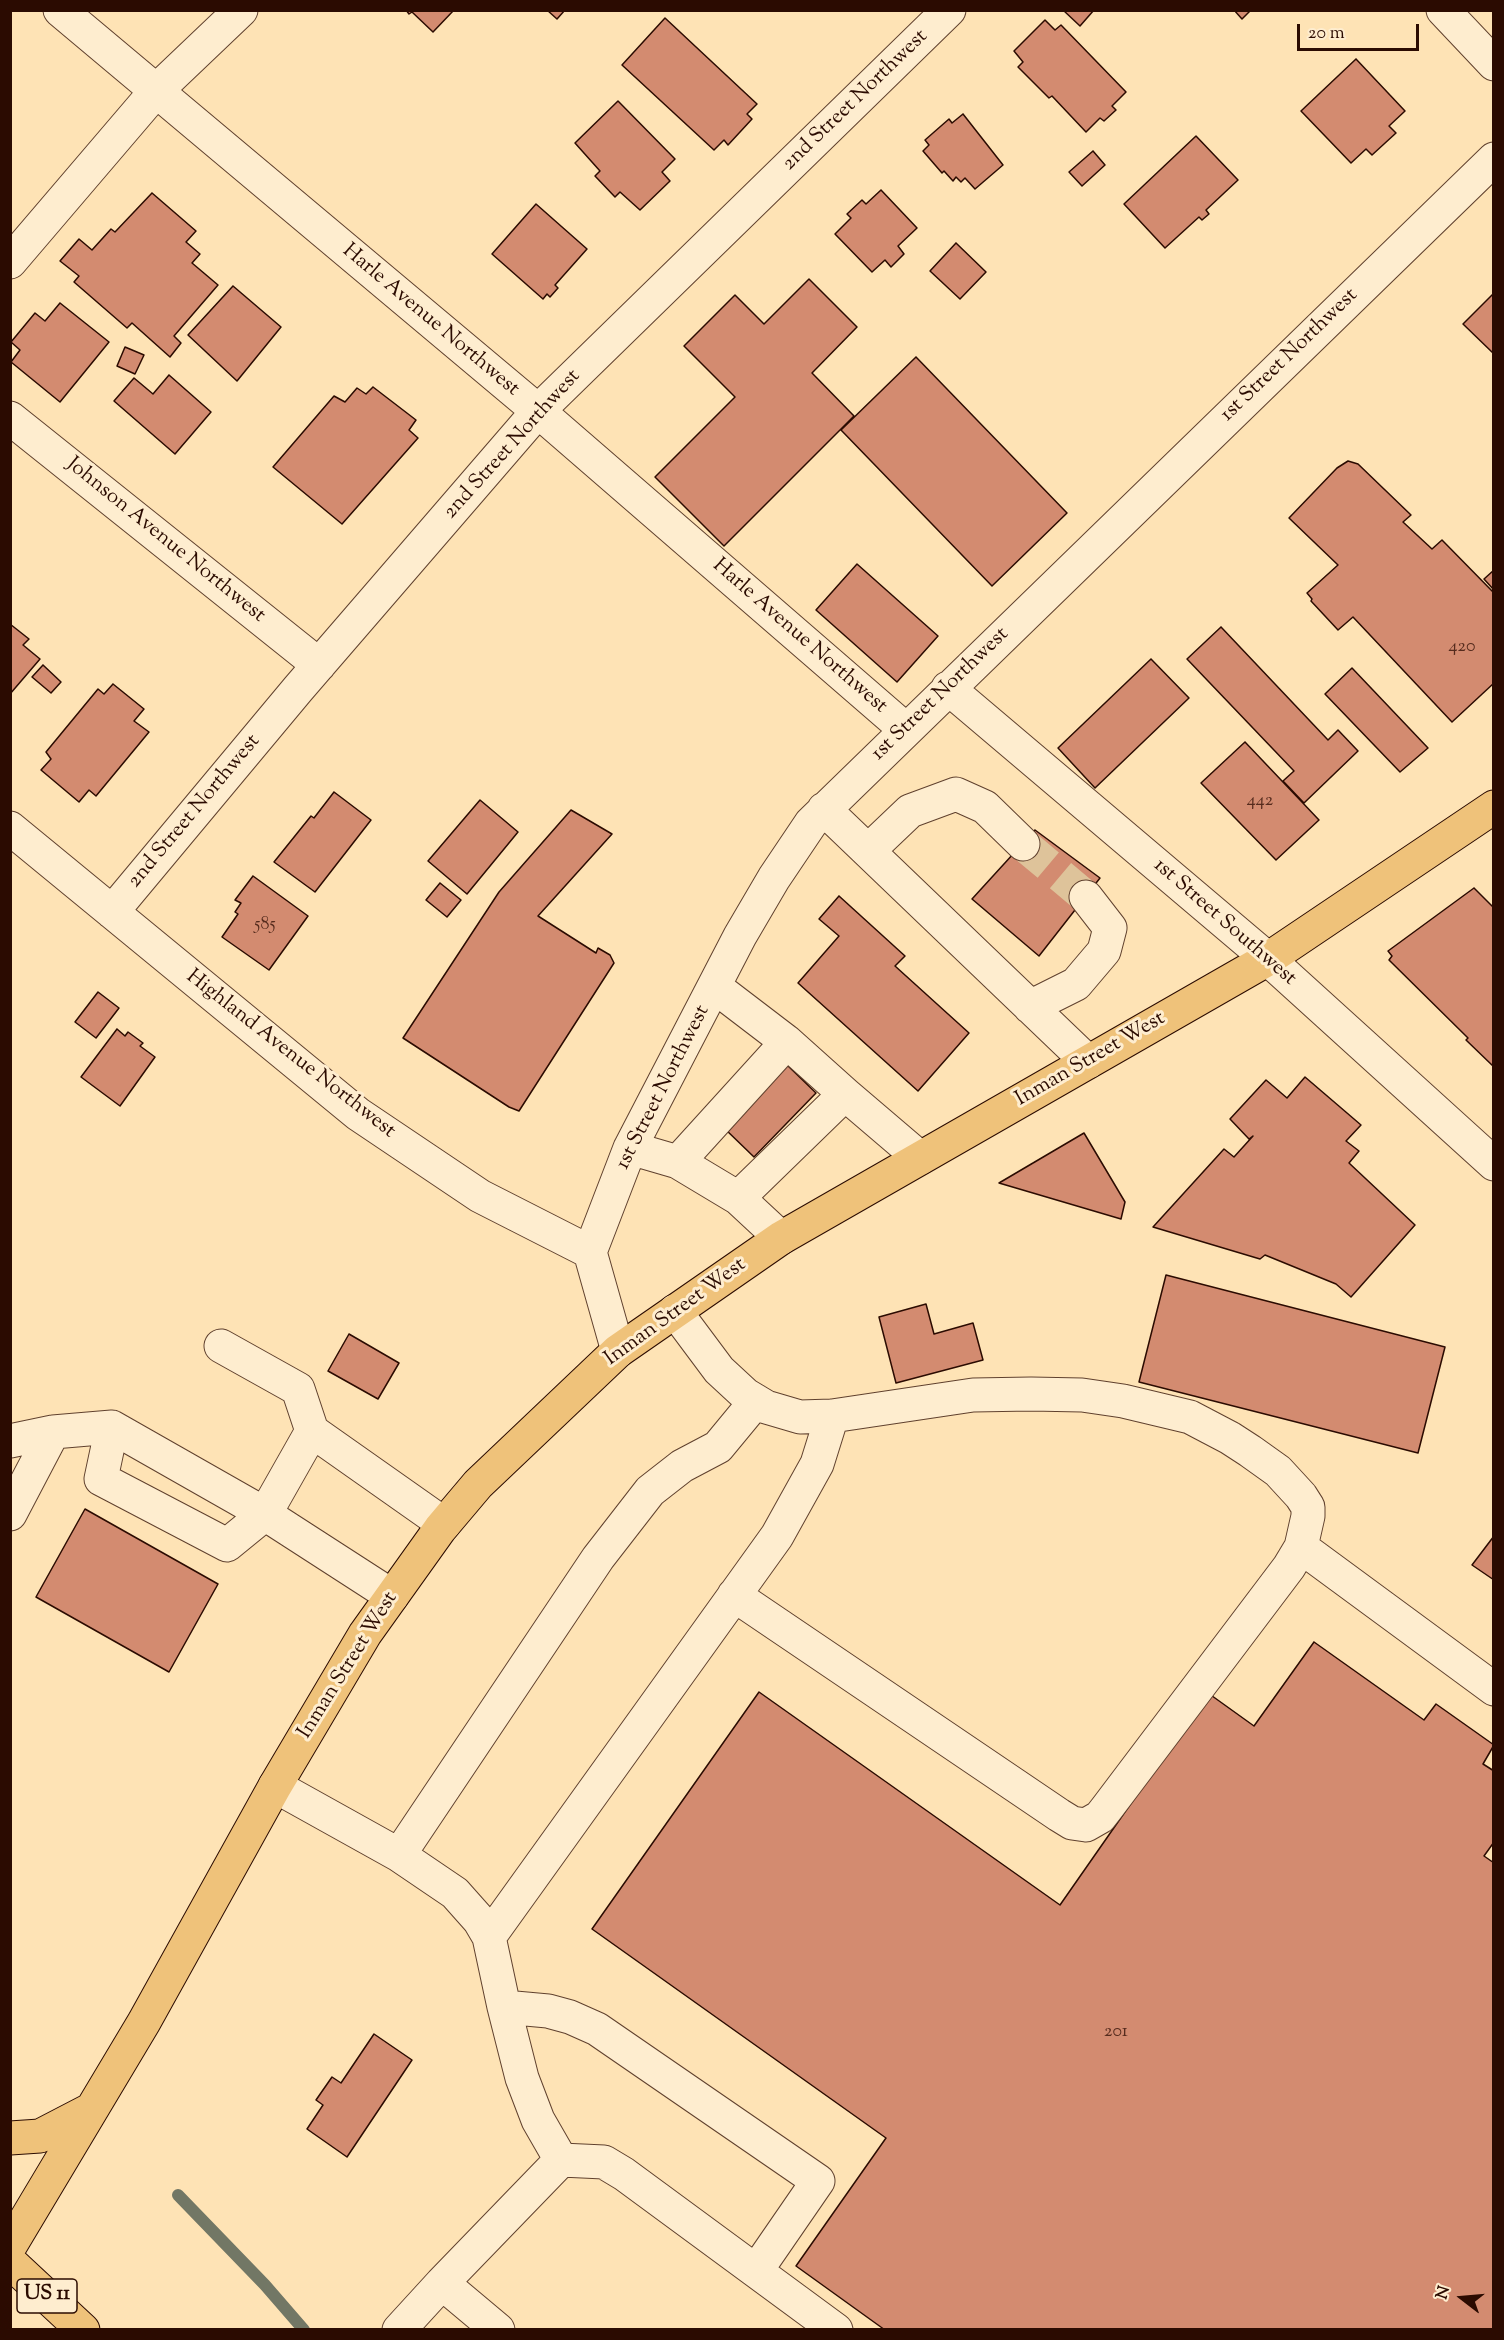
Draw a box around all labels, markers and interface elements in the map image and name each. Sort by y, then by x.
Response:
scale bar [1300,12,1422,50]
text: 20 m [1308,21,1345,47]
street label: 2nd Street Northwest [778,25,934,177]
street label: Harle Avenue Northwest [336,239,524,403]
street label: 1st Street Northwest [1216,284,1364,428]
street label: 2nd Street Northwest [439,365,587,525]
street label: Johnson Avenue Northwest [60,453,270,629]
street label: Harle Avenue Northwest [706,554,892,720]
street label: 1st Street Northwest [867,623,1015,767]
house number: 420 [1448,637,1476,659]
street label: 2nd Street Northwest [123,730,267,894]
house number: 442 [1247,791,1273,813]
street label: 1st Street Southwest [1147,854,1301,992]
house number: 585 [254,915,276,937]
street label: Highland Avenue Northwest [180,965,400,1145]
street label: 1st Street Northwest [612,1002,716,1174]
street label: Inman Street West [1012,1007,1170,1113]
street label: Inman Street West [600,1253,752,1373]
street label: Inman Street West [294,1588,404,1744]
house number: 201 [1104,2022,1128,2044]
north arrow [1432,2268,1492,2328]
road number: US 11 [17,2279,77,2313]
text: N [1431,2284,1457,2302]

